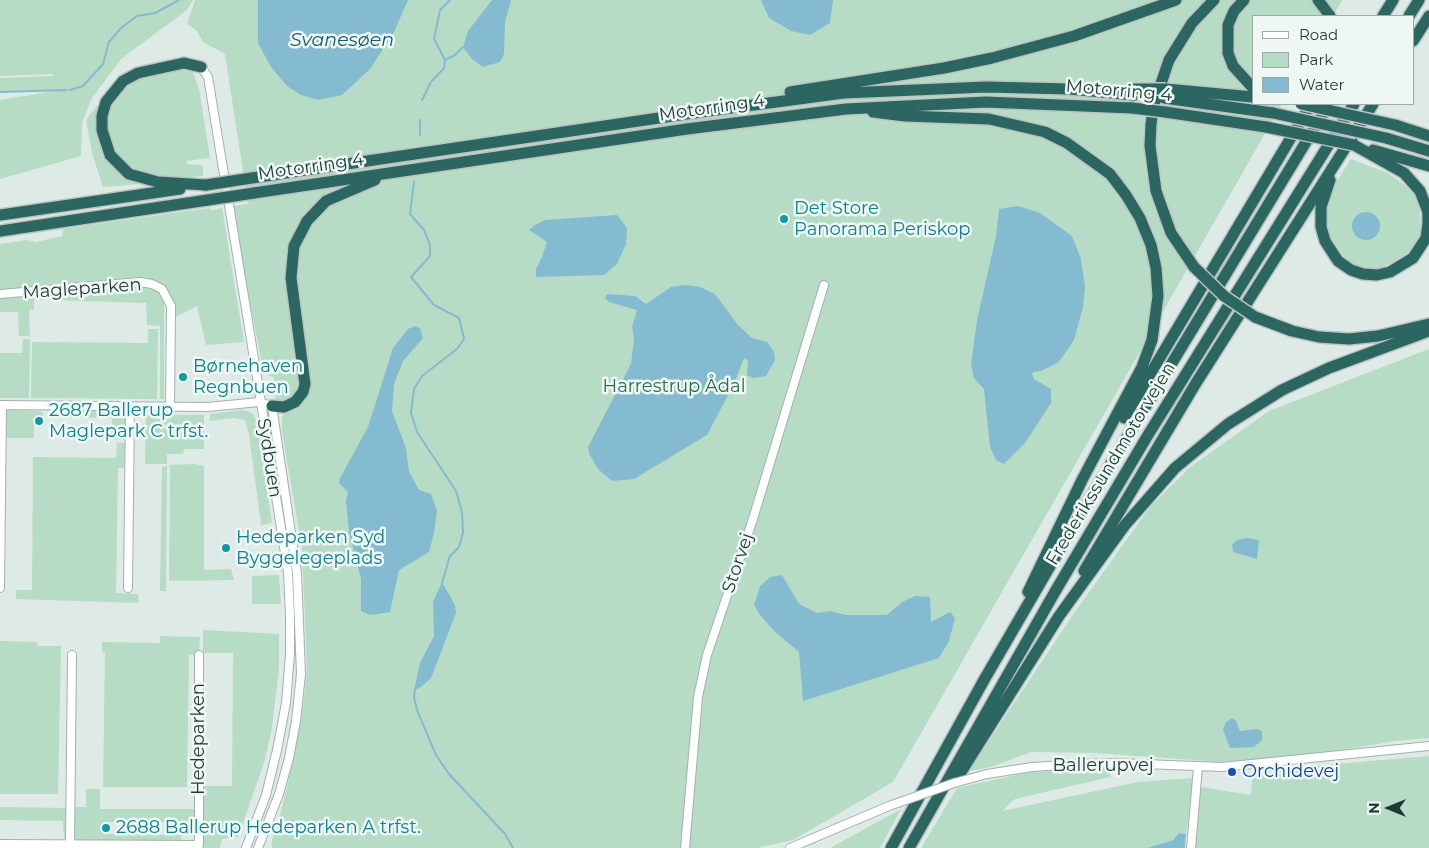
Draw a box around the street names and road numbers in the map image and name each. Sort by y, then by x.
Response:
street label: Motorring 4 [1065,76,1173,106]
street label: Motorring 4 [658,90,766,126]
street label: Motorring 4 [257,149,365,185]
street label: Magleparken [22,274,142,304]
street label: Frederikssundmotorvejen [1042,359,1180,569]
street label: Sydbuen [252,417,286,499]
street label: Storvej [718,530,758,596]
street label: Hedeparken [188,683,210,795]
street label: Ballerupvej [1052,755,1154,777]

